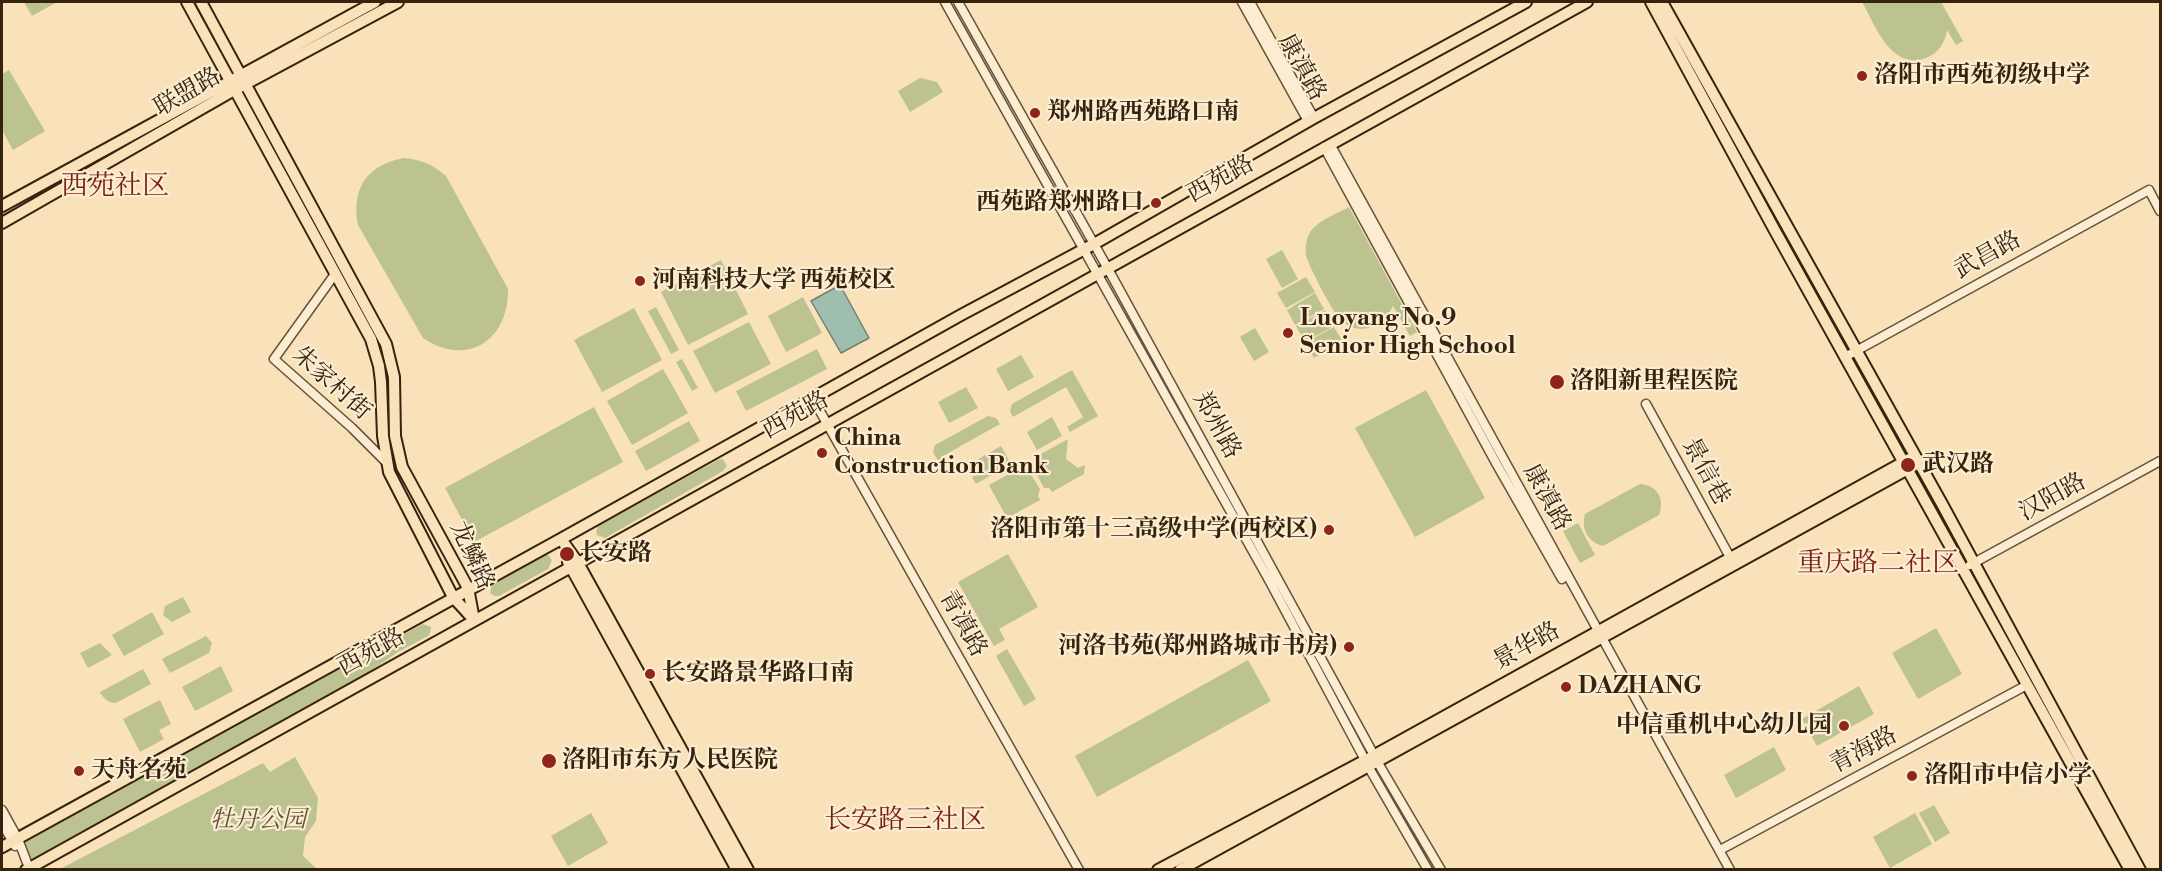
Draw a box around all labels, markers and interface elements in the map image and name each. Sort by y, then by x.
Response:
street label: 康滇路 [1271,30,1331,106]
place label: 洛阳市西苑初级中学 [1874,62,2090,90]
street label: 联盟路 [150,63,226,123]
marker: 洛阳市西苑初级中学 [1855,69,1869,83]
place label: 郑州路西苑路口南 [1047,99,1239,127]
marker: 郑州路西苑路口南 [1028,106,1042,120]
street label: 西苑路 [1183,150,1259,210]
district label: 西苑社区 [61,172,169,204]
place label: 西苑路郑州路口 [976,189,1144,217]
marker: 西苑路郑州路口 [1149,196,1163,210]
street label: 武昌路 [1950,226,2026,286]
place label: 河南科技大学 西苑校区 [652,267,896,295]
marker: 河南科技大学 西苑校区 [633,274,647,288]
place label: Luoyang No.9 Senior High School [1300,305,1516,361]
marker: Luoyang No.9 Senior High School [1281,326,1295,340]
street label: 朱家村街 [286,341,376,427]
place label: 洛阳新里程医院 [1570,368,1738,396]
marker: 洛阳新里程医院 [1548,373,1566,391]
street label: 西苑路 [758,386,834,446]
street label: 郑州路 [1186,388,1246,464]
place label: China Construction Bank [834,425,1048,481]
street label: 景信巷 [1675,434,1735,510]
marker: China Construction Bank [815,446,829,460]
place label: 武汉路 [1922,451,1994,479]
marker: 武汉路 [1899,456,1917,474]
street label: 康滇路 [1516,460,1576,536]
street label: 汉阳路 [2015,468,2091,528]
place label: 洛阳市第十三高级中学(西校区) [990,516,1317,544]
street label: 龙鳞路 [443,517,499,595]
marker: 洛阳市第十三高级中学(西校区) [1322,523,1336,537]
place label: 长安路 [580,540,652,568]
marker: 长安路 [558,545,576,563]
district label: 重庆路二社区 [1797,549,1959,581]
street label: 青滇路 [932,586,992,662]
street label: 景华路 [1489,617,1565,677]
street label: 西苑路 [334,623,410,683]
place label: 河洛书苑(郑州路城市书房) [1058,633,1337,661]
marker: 河洛书苑(郑州路城市书房) [1342,640,1356,654]
place label: 长安路景华路口南 [662,660,854,688]
marker: 长安路景华路口南 [643,667,657,681]
place label: DAZHANG [1578,673,1702,701]
marker: DAZHANG [1559,680,1573,694]
place label: 中信重机中心幼儿园 [1616,712,1832,740]
marker: 中信重机中心幼儿园 [1837,719,1851,733]
street label: 青海路 [1825,721,1903,781]
place label: 洛阳市东方人民医院 [562,747,778,775]
marker: 洛阳市东方人民医院 [540,752,558,770]
place label: 天舟名苑 [91,757,187,785]
place label: 洛阳市中信小学 [1924,762,2092,790]
marker: 天舟名苑 [72,764,86,778]
marker: 洛阳市中信小学 [1905,769,1919,783]
district label: 长安路三社区 [824,806,986,838]
park label: 牡丹公园 [210,807,306,835]

